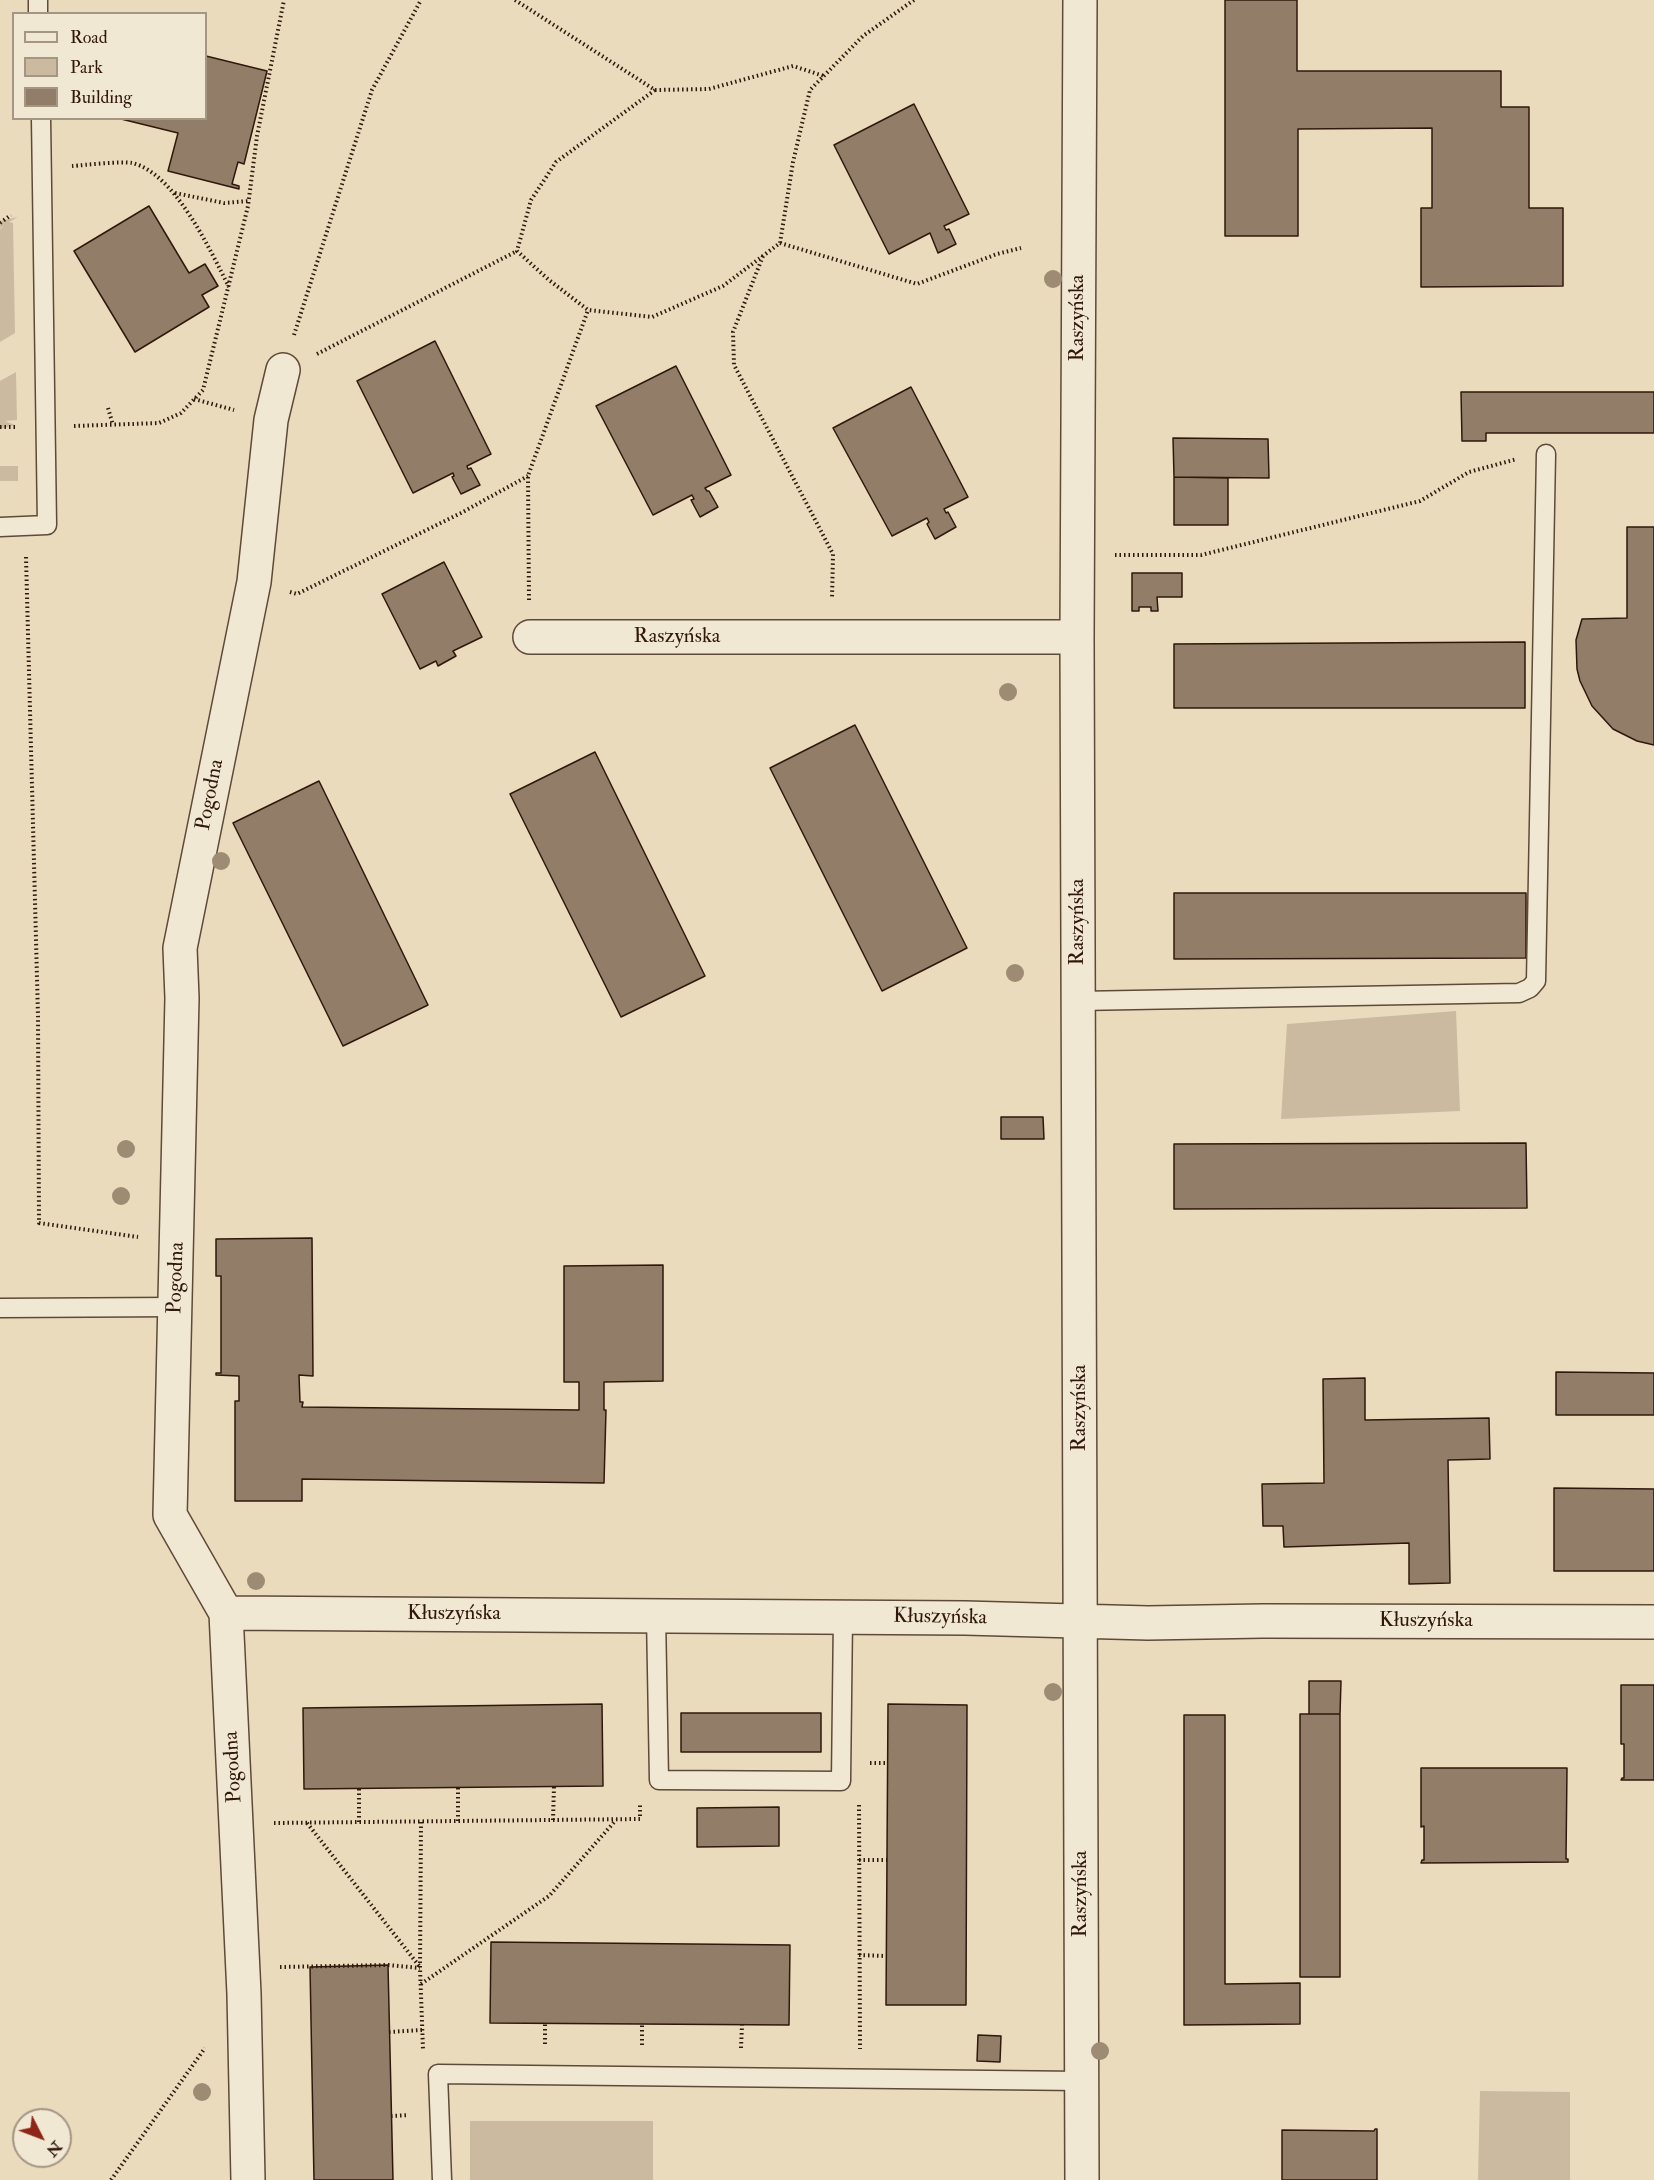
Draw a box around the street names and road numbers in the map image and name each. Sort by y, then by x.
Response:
street label: Raszyńska [1065,275,1091,361]
street label: Raszyńska [634,624,720,650]
street label: Pogodna [192,757,230,833]
street label: Raszyńska [1065,879,1091,965]
street label: Pogodna [163,1242,191,1314]
street label: Raszyńska [1067,1365,1093,1451]
street label: Kłuszyńska [407,1601,501,1627]
street label: Kłuszyńska [893,1605,987,1631]
street label: Kłuszyńska [1379,1608,1473,1634]
street label: Pogodna [220,1730,248,1804]
street label: Raszyńska [1068,1851,1094,1937]

